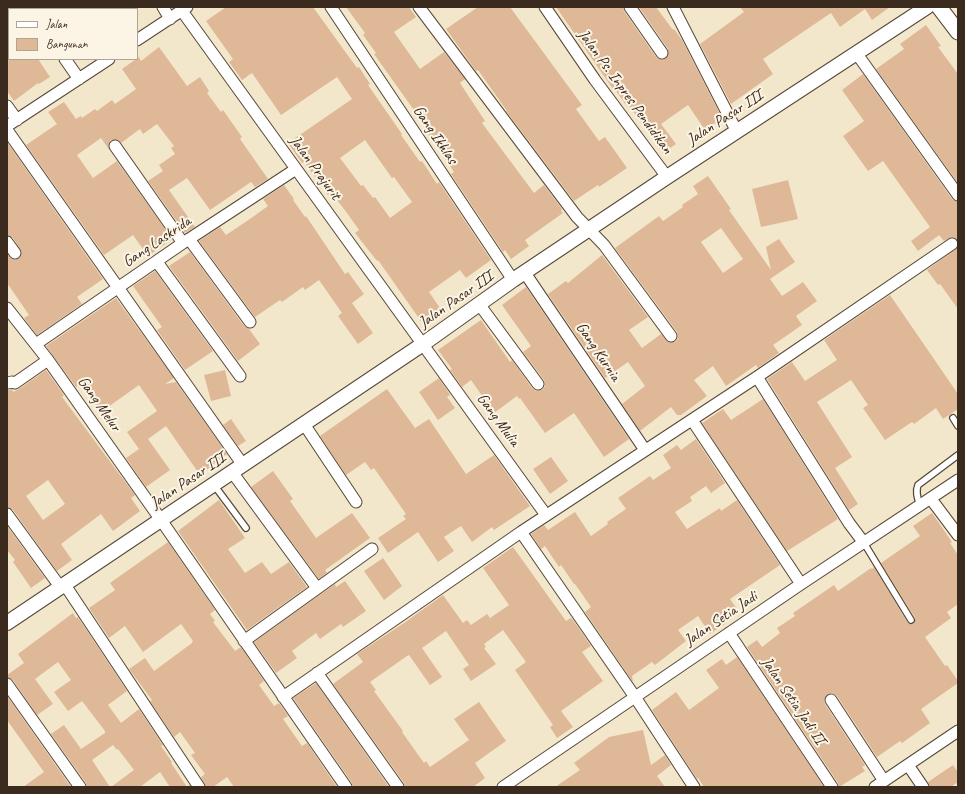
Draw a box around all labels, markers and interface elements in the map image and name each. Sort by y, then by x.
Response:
legend [8,8,138,60]
text: Jalan [46,16,67,32]
street label: Jalan Ps. Inpres Pendidikan [573,26,677,158]
text: Bangunan [46,36,87,52]
street label: Jalan Pasar III [683,86,767,150]
street label: Gang Ikhlas [408,102,462,168]
street label: Jalan Prajurit [285,132,345,204]
street label: Gang Laskrida [119,212,195,272]
street label: Jalan Pasar III [415,267,497,333]
street label: Gang Kurnia [571,319,625,385]
street label: Gang Melur [73,373,125,435]
street label: Gang Mulia [472,390,524,450]
street label: Jalan Pasar III [147,449,229,513]
street label: Jalan Setia Jadi [681,587,761,651]
street label: Jalan Setia Jadi II [757,654,829,748]

